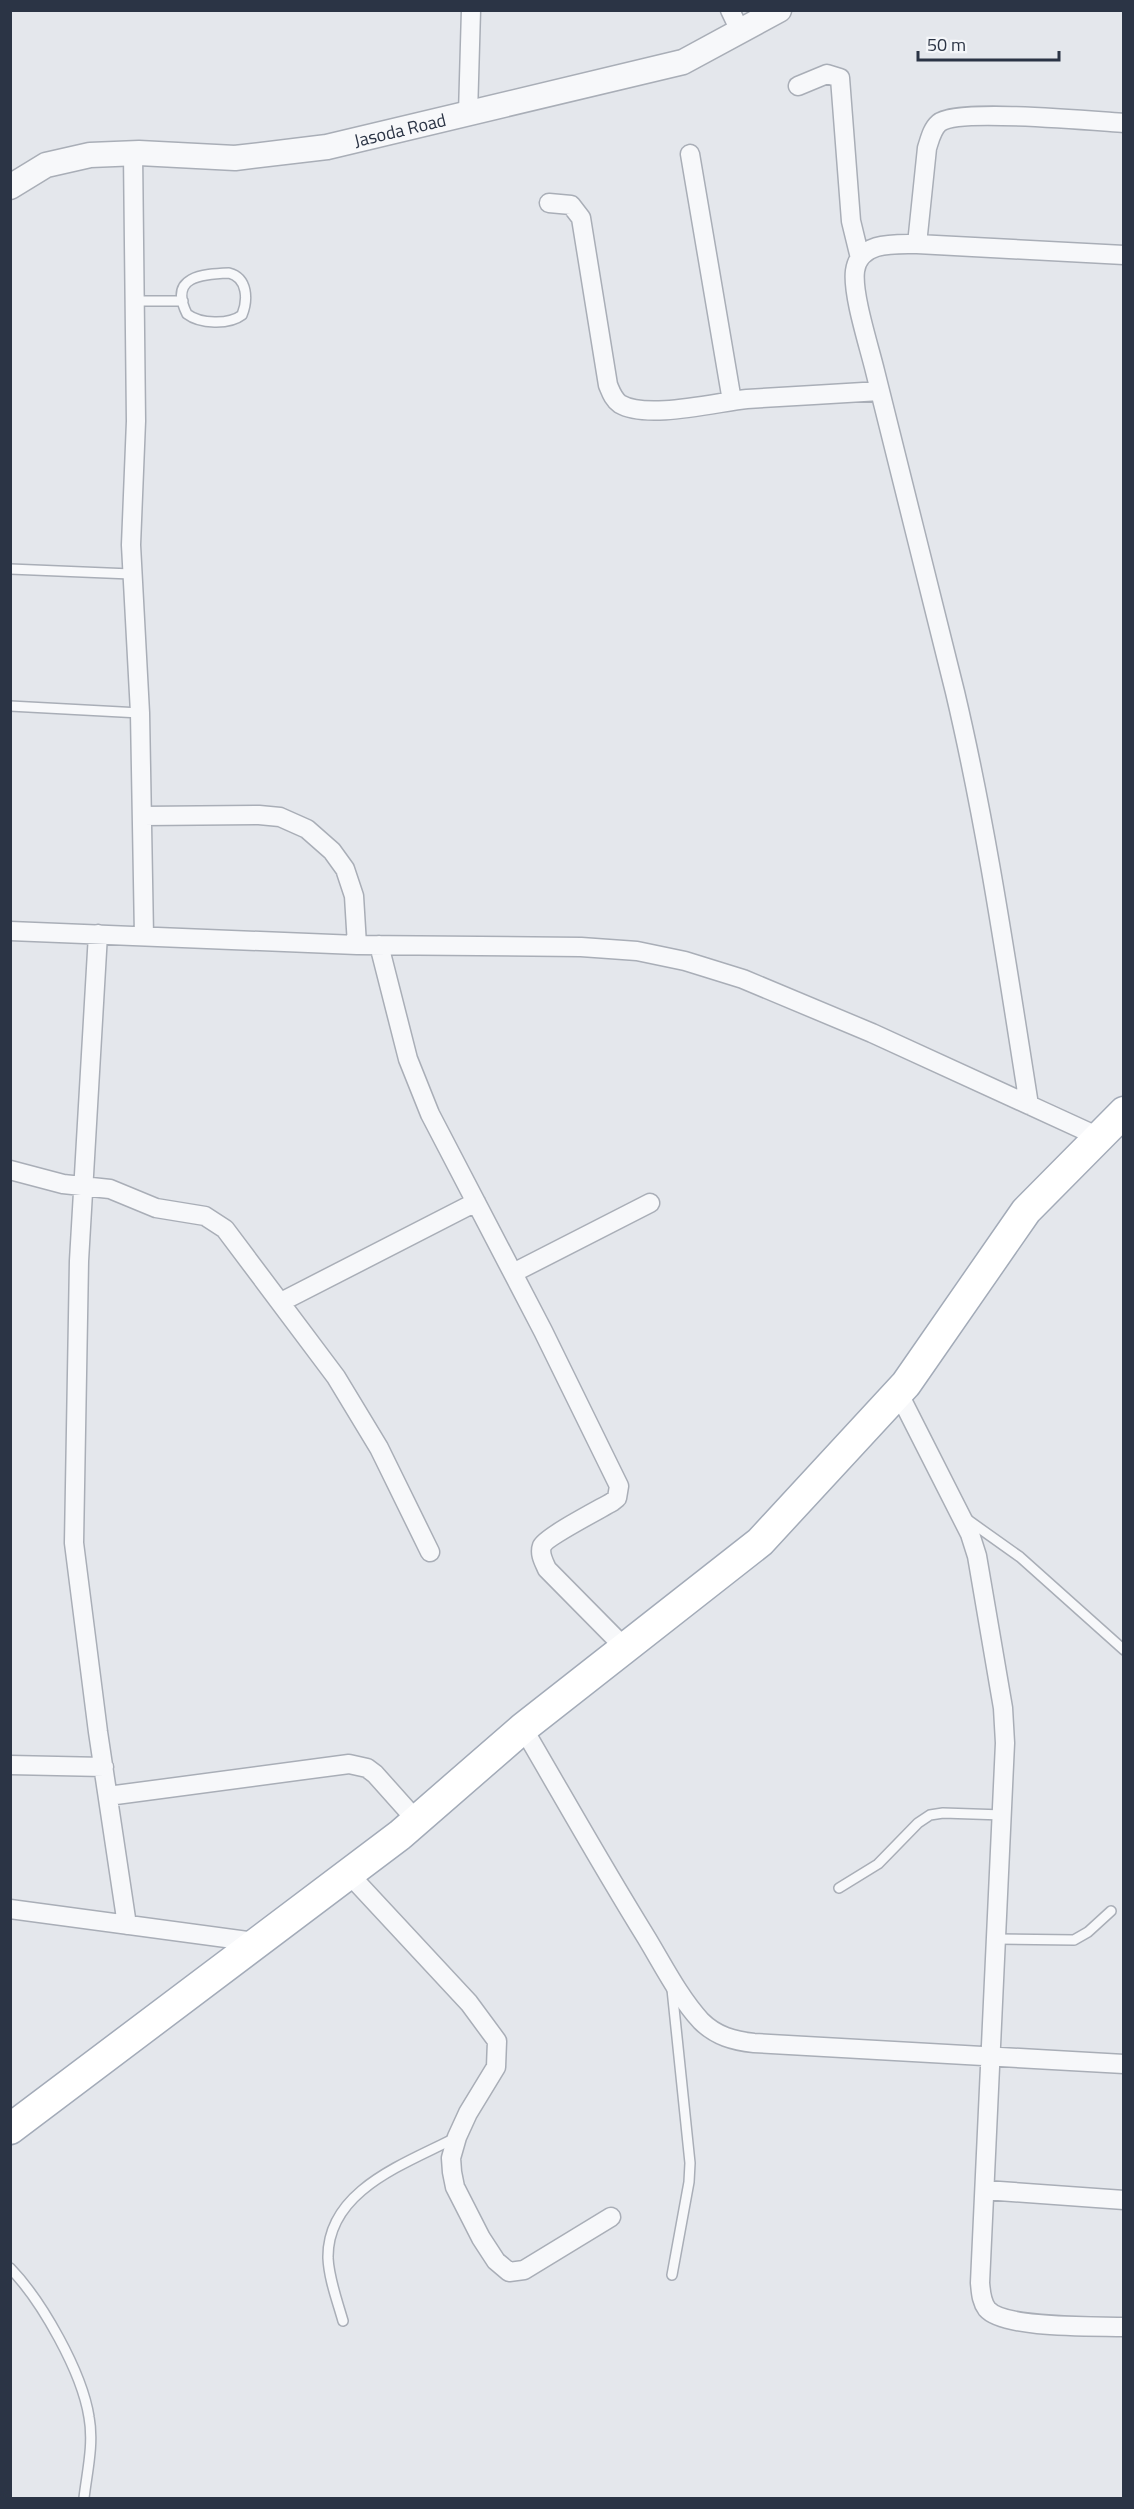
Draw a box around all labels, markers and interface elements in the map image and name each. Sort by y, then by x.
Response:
scale bar [918,24,1059,62]
text: 50 m [927,31,966,58]
street label: Jasoda Road [351,106,449,154]

